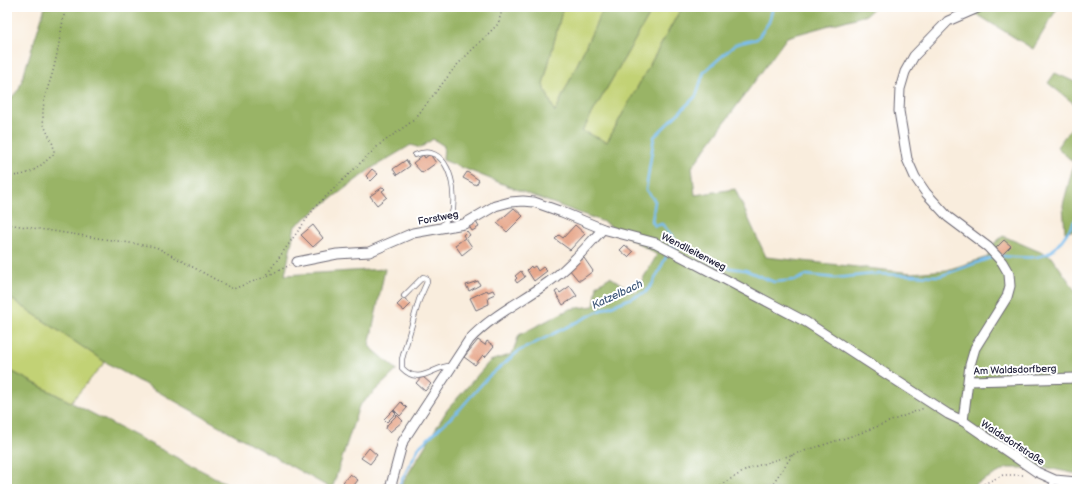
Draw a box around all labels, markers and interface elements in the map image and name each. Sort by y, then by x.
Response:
street label: Forstweg [417,208,460,228]
street label: Wendlleitenweg [659,230,728,273]
water label: Katzelbach [590,277,645,312]
street label: Am Waldsdorfberg [974,363,1057,377]
street label: Waldsdorfstraße [978,418,1047,468]

